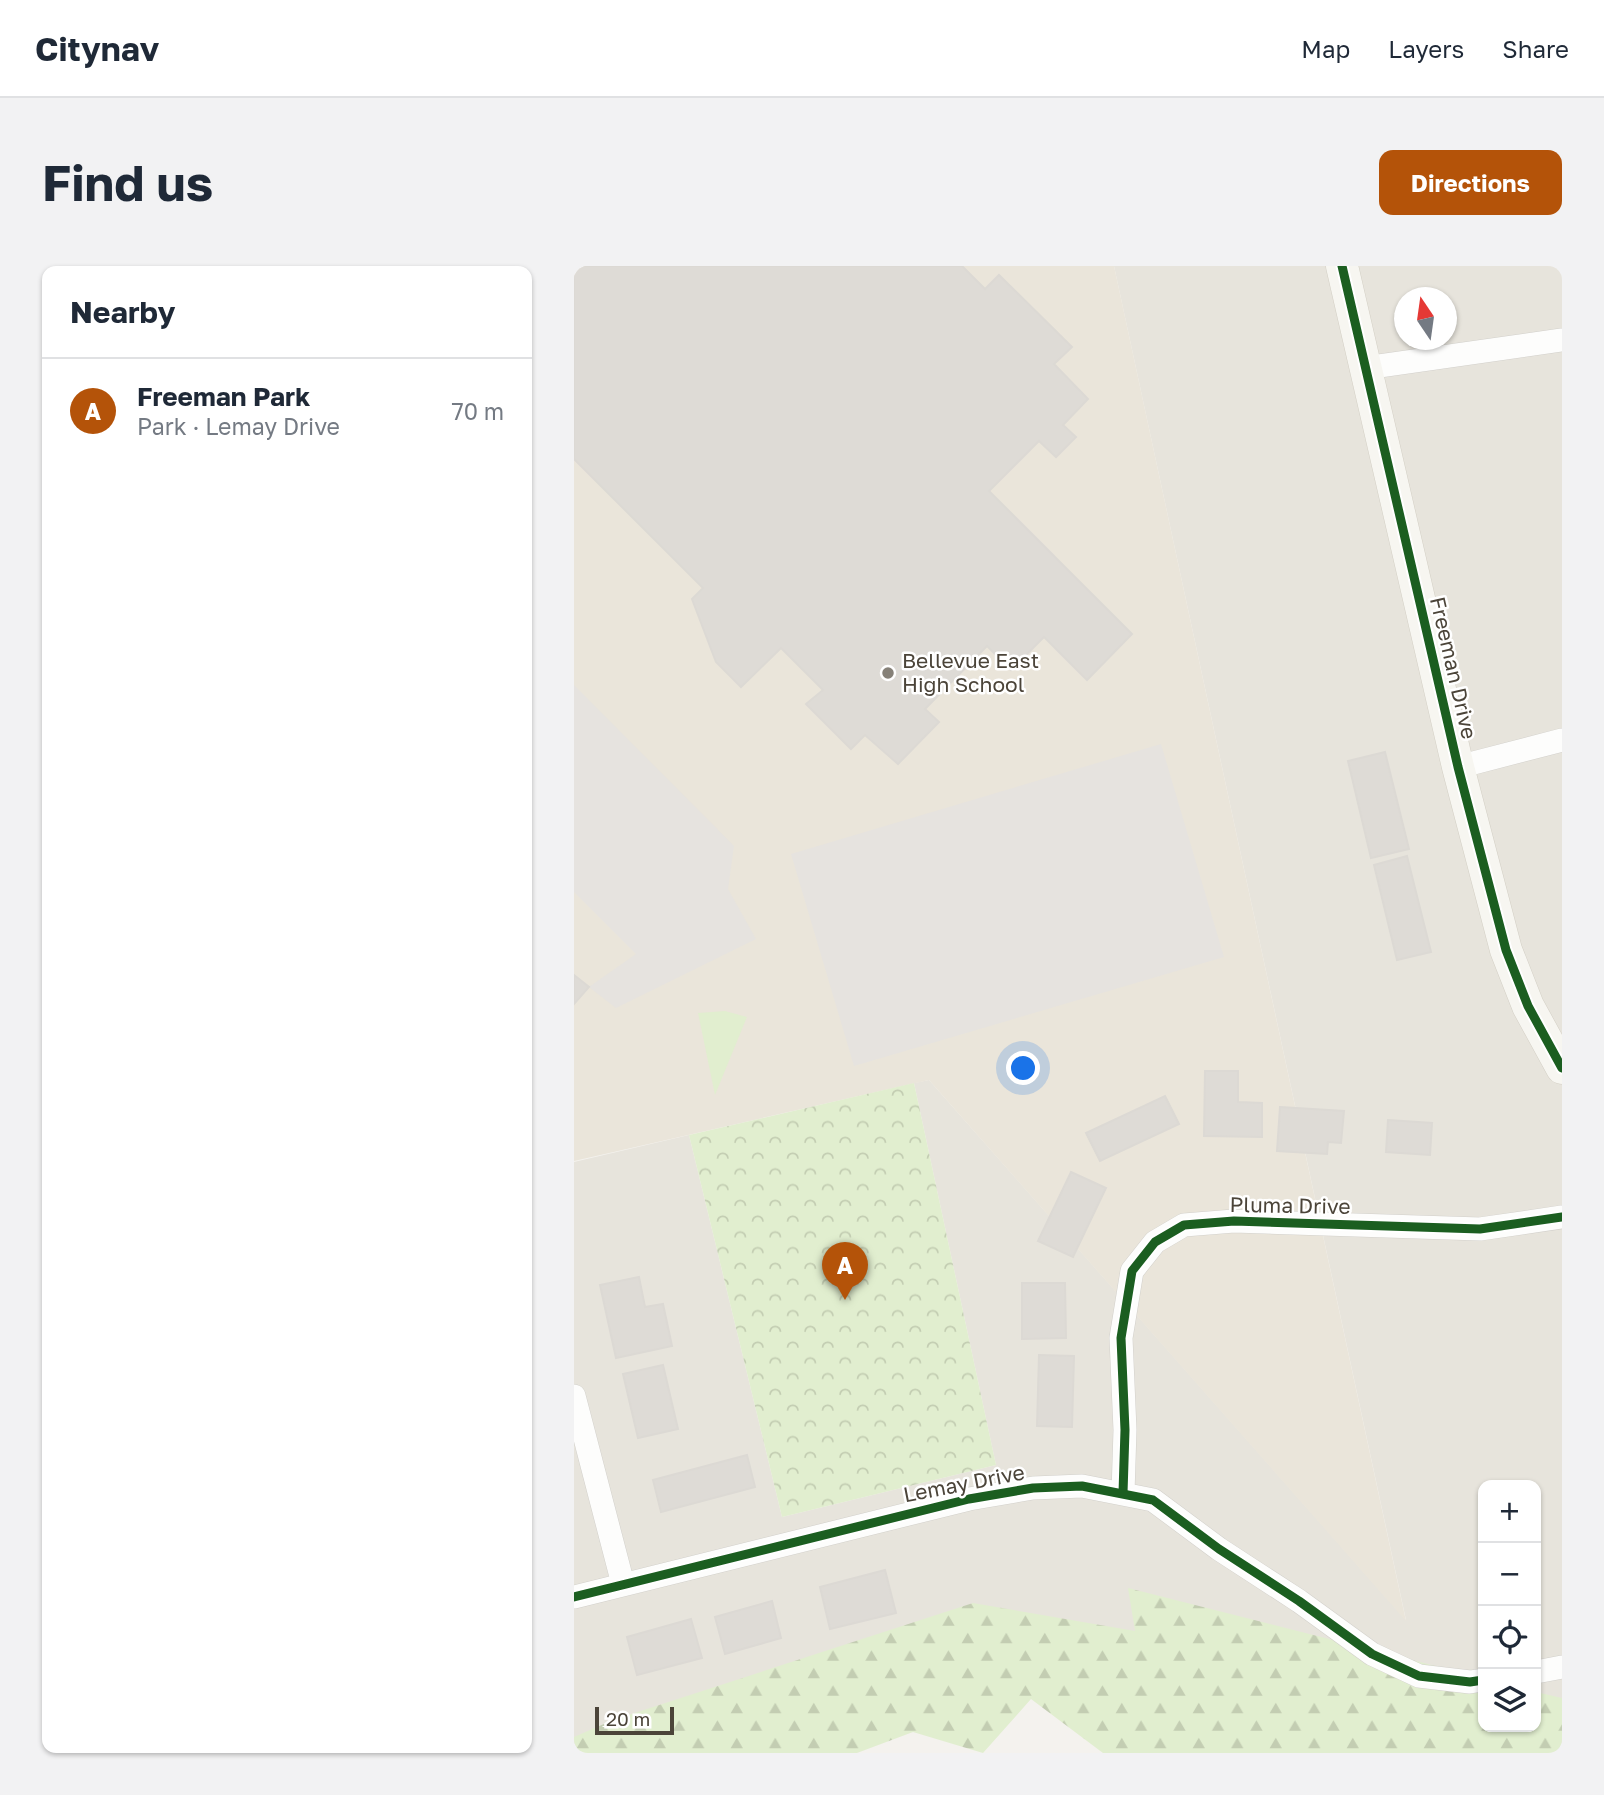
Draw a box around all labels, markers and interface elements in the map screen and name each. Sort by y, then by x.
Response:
text: Citynav [35,29,159,68]
text: Map [1301,34,1350,63]
text: Layers [1388,34,1464,63]
text: Share [1502,34,1569,63]
button: Directions [1379,150,1562,215]
text: Find us [42,153,213,212]
north arrow [1394,287,1457,350]
text: Nearby [70,294,175,330]
text: Freeman Park [137,381,310,412]
text: A [85,397,101,425]
text: 70 m [451,397,504,425]
text: Park · Lemay Drive [137,412,340,440]
street label: Freeman Drive [1425,594,1483,742]
place label: Bellevue East High School [902,647,1039,697]
marker: Bellevue East High School [880,665,896,681]
your location [1006,1051,1040,1085]
street label: Pluma Drive [1229,1191,1351,1219]
pin: A [822,1242,868,1300]
street label: Lemay Drive [901,1459,1027,1508]
map controls [1478,1480,1541,1732]
button: + [1478,1480,1541,1543]
button: − [1478,1543,1541,1606]
button: locate [1478,1606,1541,1669]
button: layers [1478,1669,1541,1732]
scale bar [595,1704,674,1736]
text: 20 m [606,1707,650,1730]

